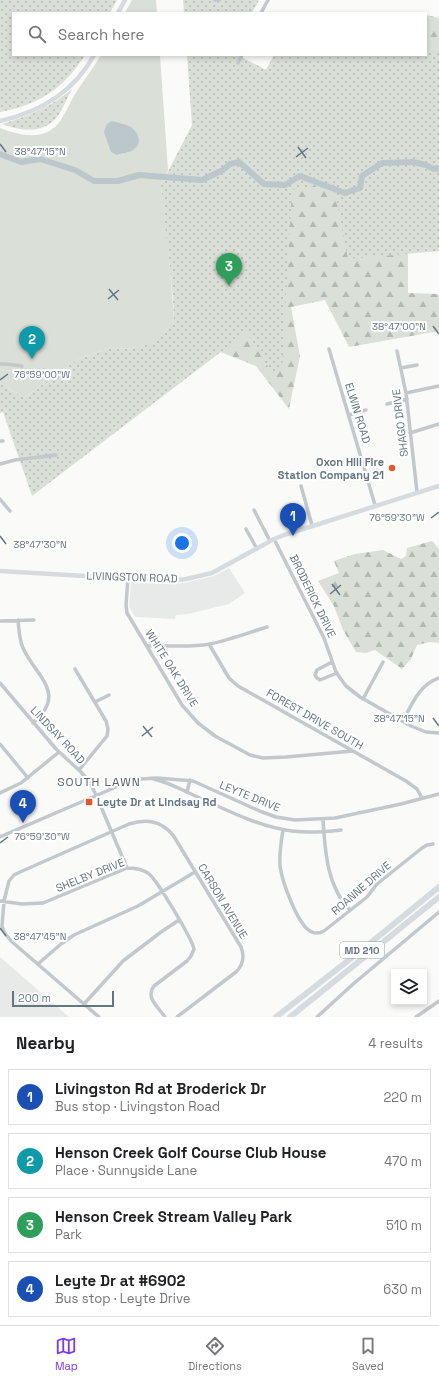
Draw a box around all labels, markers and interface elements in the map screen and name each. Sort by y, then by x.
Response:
search box [12,12,427,56]
icon: search [26,23,48,45]
text: Search here [58,25,144,44]
text: 38°47'15"N [14,145,66,158]
pin: 3 [216,253,242,286]
text: 38°47'00"N [372,320,426,333]
pin: 2 [19,326,45,359]
text: 76°59'00"W [14,368,70,381]
street label: ELWIN ROAD [342,381,374,445]
street label: SHAGO DRIVE [389,388,411,458]
place label: Oxon Hill Fire Station Company 21 [278,455,384,482]
marker: Oxon Hill Fire Station Company 21 [387,463,397,473]
pin: 1 [280,503,306,536]
text: 76°59'30"W [369,511,425,524]
your location [172,533,192,553]
text: 38°47'30"N [13,538,67,551]
street label: BRODERICK DRIVE [287,552,339,640]
street label: LIVINGSTON ROAD [86,568,178,586]
street label: WHITE OAK DRIVE [143,627,201,709]
street label: FOREST DRIVE SOUTH [264,686,366,752]
street label: LINDSAY ROAD [28,703,88,767]
text: 38°47'15"N [373,712,425,725]
district label: SOUTH LAWN [57,774,141,790]
street label: LEYTE DRIVE [218,777,282,815]
pin: 4 [10,790,36,823]
place label: Leyte Dr at Lindsay Rd [97,795,216,809]
marker: Leyte Dr at Lindsay Rd [84,797,94,807]
text: 76°59'30"W [14,830,70,843]
street label: SHELBY DRIVE [54,855,126,895]
street label: ROANNE DRIVE [328,858,394,918]
street label: CARSON AVENUE [195,861,251,941]
text: 38°47'45"N [14,930,66,943]
road number: MD 210 [340,942,384,958]
map controls [391,969,427,1005]
button: layers [391,969,427,1005]
scale bar [12,989,114,1008]
text: 200 m [18,991,51,1005]
text: Nearby [16,1032,75,1054]
text: 4 results [368,1035,423,1052]
text: Livingston Rd at Broderick Dr [55,1079,266,1098]
text: 1 [27,1089,33,1106]
text: 220 m [383,1089,422,1106]
text: Bus stop · Livingston Road [55,1098,220,1115]
text: Henson Creek Golf Course Club House [55,1143,326,1162]
text: 2 [26,1153,34,1170]
text: 470 m [384,1153,422,1170]
text: Place · Sunnyside Lane [55,1162,197,1179]
text: Henson Creek Stream Valley Park [55,1207,292,1226]
text: 3 [26,1217,34,1234]
text: 510 m [386,1217,422,1234]
text: Park [55,1226,82,1243]
text: Leyte Dr at #6902 [55,1271,185,1290]
text: 4 [26,1281,34,1298]
text: 630 m [383,1281,422,1298]
text: Bus stop · Leyte Drive [55,1290,190,1307]
tab: Map [55,1335,78,1373]
tab: Directions [188,1335,242,1373]
tab: Saved [352,1335,384,1373]

